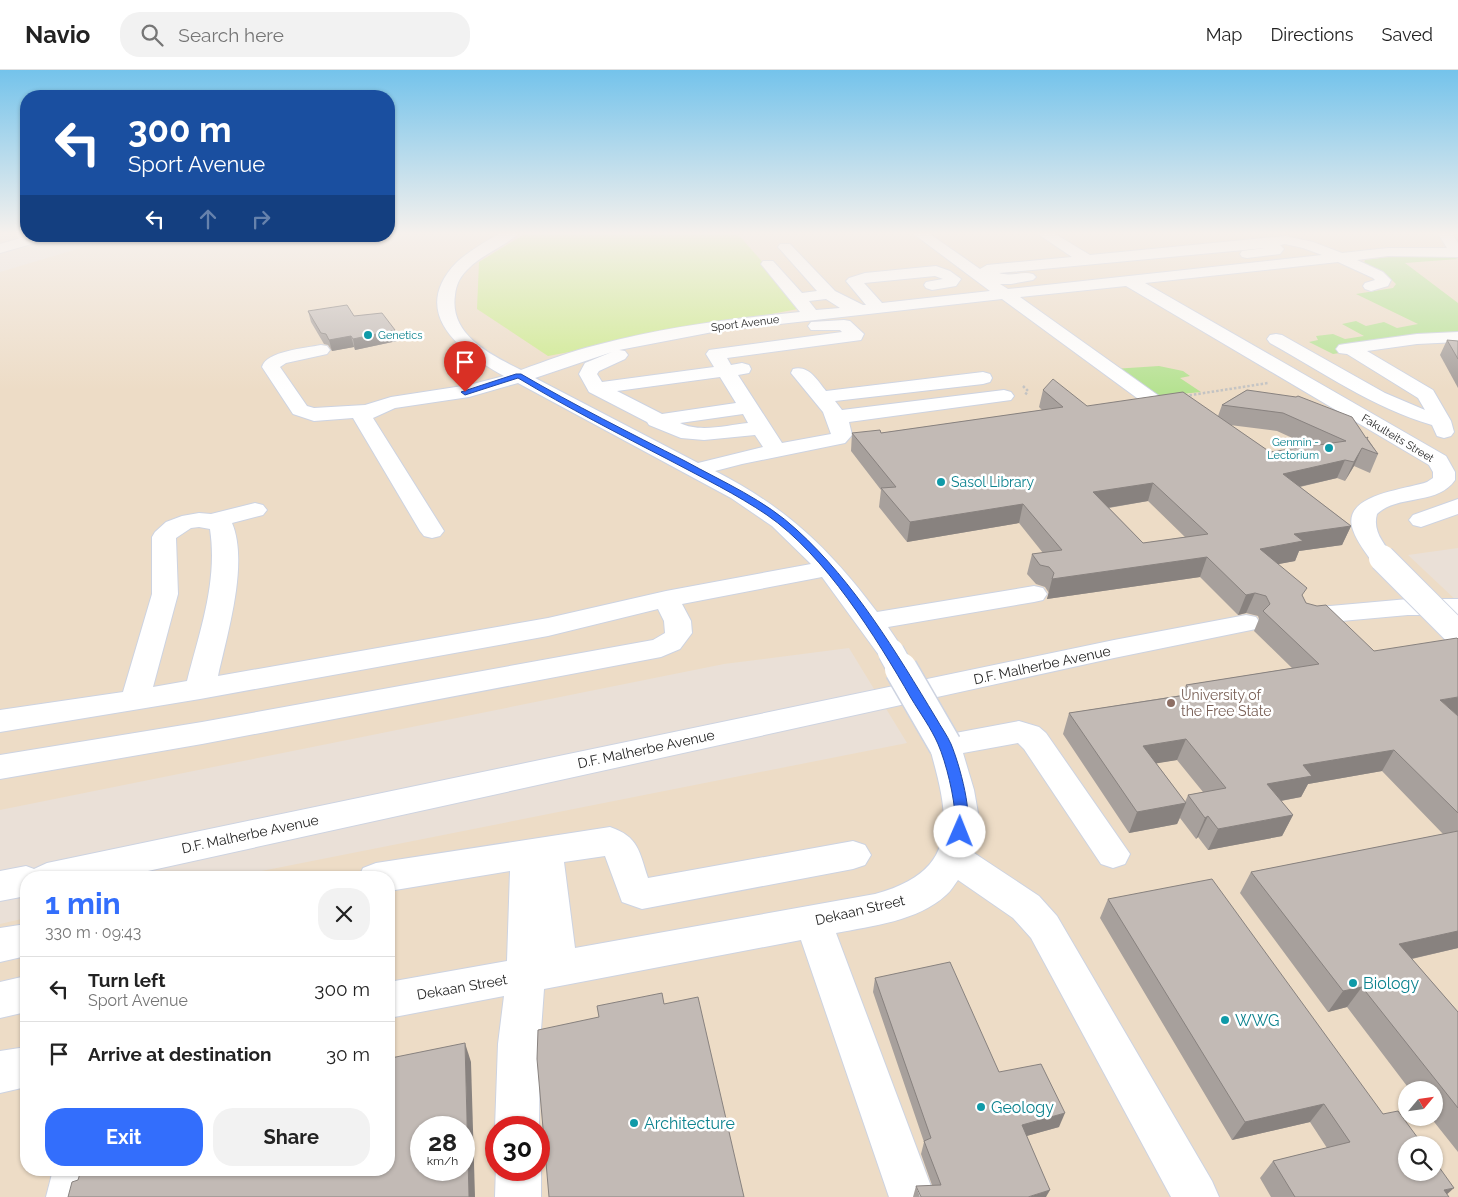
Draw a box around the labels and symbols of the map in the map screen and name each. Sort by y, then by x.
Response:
street label: Sport Avenue [710,313,780,334]
marker: Genetics [362,329,374,341]
place label: Genetics [378,329,423,342]
pin [444,341,486,392]
street label: Fakulteits Street [1359,412,1436,465]
place label: Genmin - Lectorium [1267,436,1319,462]
marker: Genmin - Lectorium [1323,442,1335,454]
place label: Sasol Library [951,474,1034,490]
marker: Sasol Library [935,476,947,488]
street label: D.F. Malherbe Avenue [972,643,1112,687]
place label: University of the Free State [1181,687,1271,719]
marker: University of the Free State [1165,697,1177,709]
street label: D.F. Malherbe Avenue [576,727,716,771]
position arrow [933,805,985,857]
street label: D.F. Malherbe Avenue [180,812,320,856]
street label: Dekaan Street [814,892,907,928]
street label: Dekaan Street [416,971,509,1003]
place label: Biology [1363,974,1419,993]
marker: Biology [1347,977,1359,989]
place label: WWG [1235,1011,1280,1030]
marker: WWG [1219,1014,1231,1026]
north arrow [1398,1081,1442,1126]
place label: Geology [991,1098,1054,1117]
marker: Geology [975,1101,987,1113]
place label: Architecture [644,1114,735,1133]
speed limit sign: 30 [485,1116,550,1181]
marker: Architecture [628,1117,640,1129]

